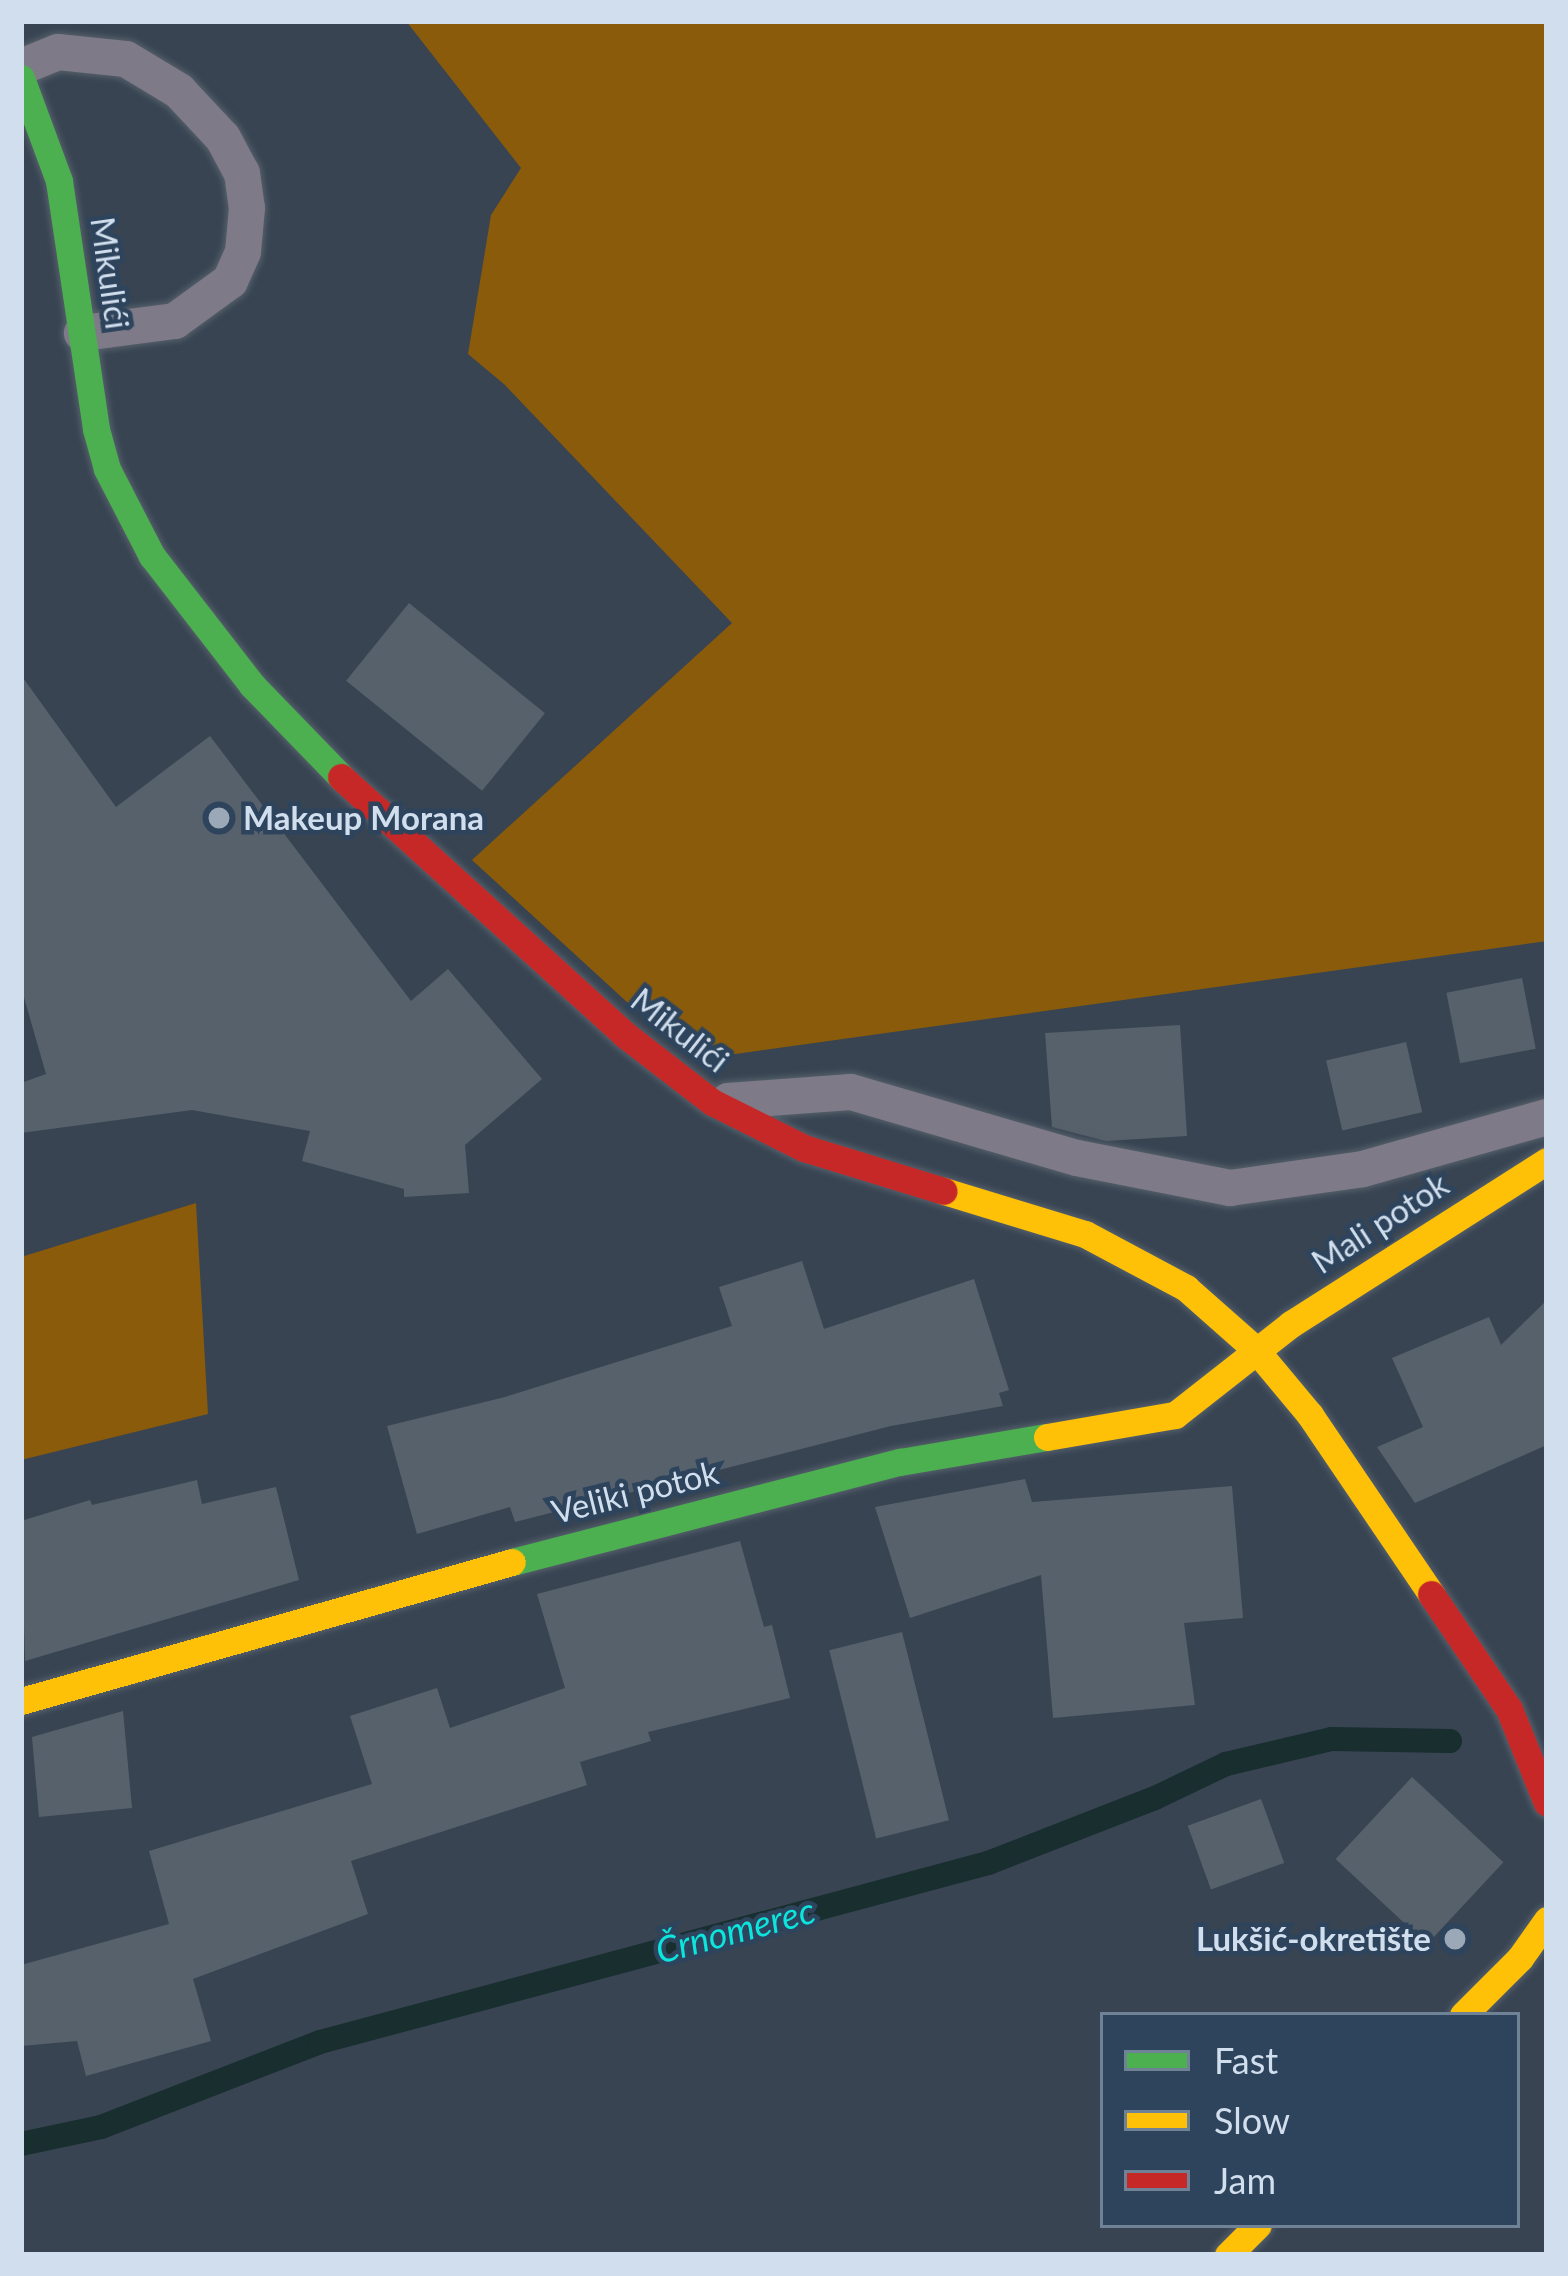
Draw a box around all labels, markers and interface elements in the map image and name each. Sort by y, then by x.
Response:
street label: Mikulići [83,214,137,332]
place label: Makeup Morana [243,798,484,838]
marker: Makeup Morana [206,805,232,831]
street label: Mikulići [623,980,737,1080]
street label: Mali potok [1304,1164,1456,1282]
street label: Veliki potok [548,1452,722,1532]
water label: Črnomerec [651,1888,819,1972]
place label: Lukšić-okretište [1196,1919,1431,1959]
marker: Lukšić-okretište [1442,1926,1468,1952]
legend [1100,2012,1520,2228]
text: Fast [1214,2038,1278,2082]
text: Slow [1214,2098,1290,2142]
text: Jam [1214,2158,1276,2202]

